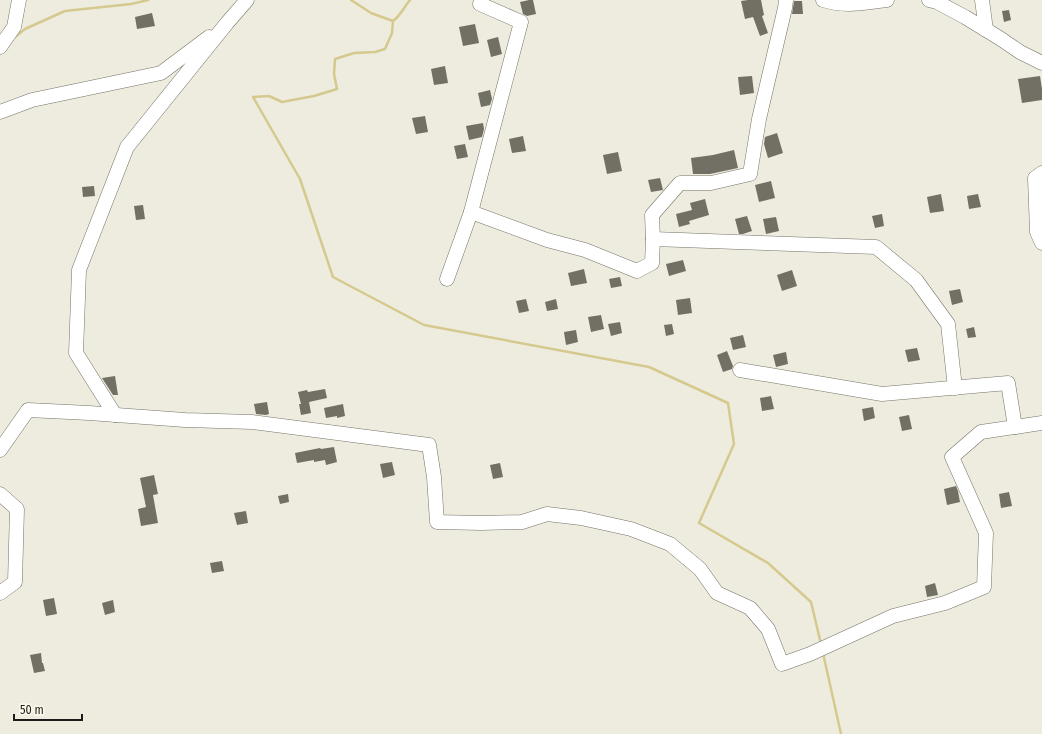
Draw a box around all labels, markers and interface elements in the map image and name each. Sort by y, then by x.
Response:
scale bar [14,696,82,722]
text: 50 m [20,703,44,717]

